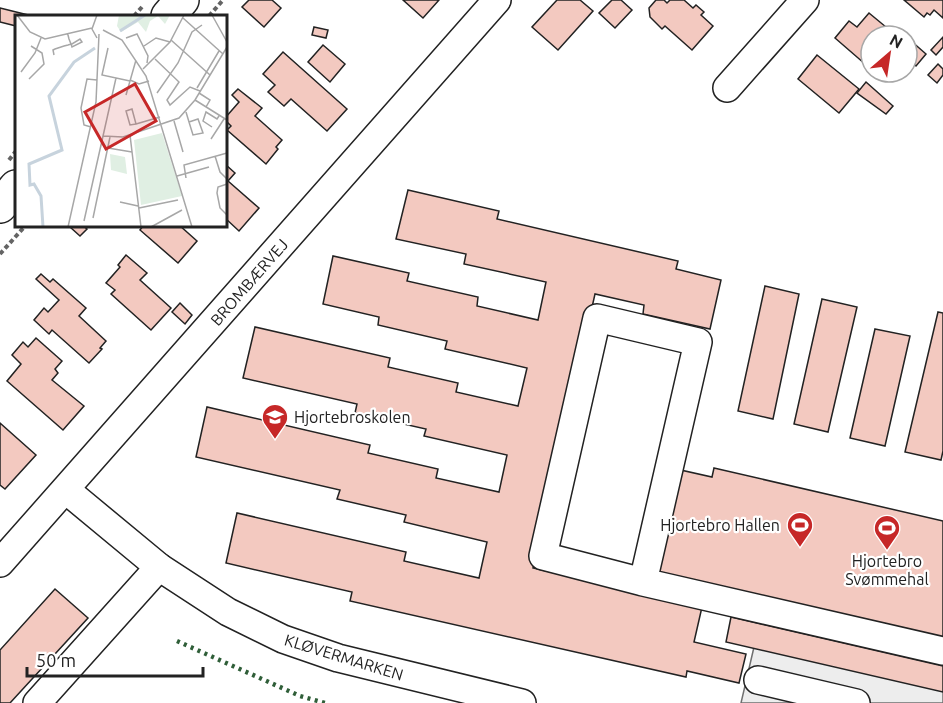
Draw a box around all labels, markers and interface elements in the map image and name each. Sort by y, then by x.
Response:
inset map [15,15,226,226]
north arrow [859,24,919,84]
text: N [887,30,906,52]
street label: BROMBÆRVEJ [207,235,291,329]
school or university icon: Hjortebroskolen [260,402,290,440]
place label: Hjortebroskolen [294,408,411,426]
sports icon: Hjortebro Hallen [785,510,815,548]
sports icon: Hjortebro Svømmehal [872,513,902,551]
place label: Hjortebro Hallen [660,516,780,534]
place label: Hjortebro Svømmehal [845,552,929,588]
street label: KLØVERMARKEN [282,630,406,684]
scale bar [27,640,202,678]
text: 50 m [36,650,76,670]

